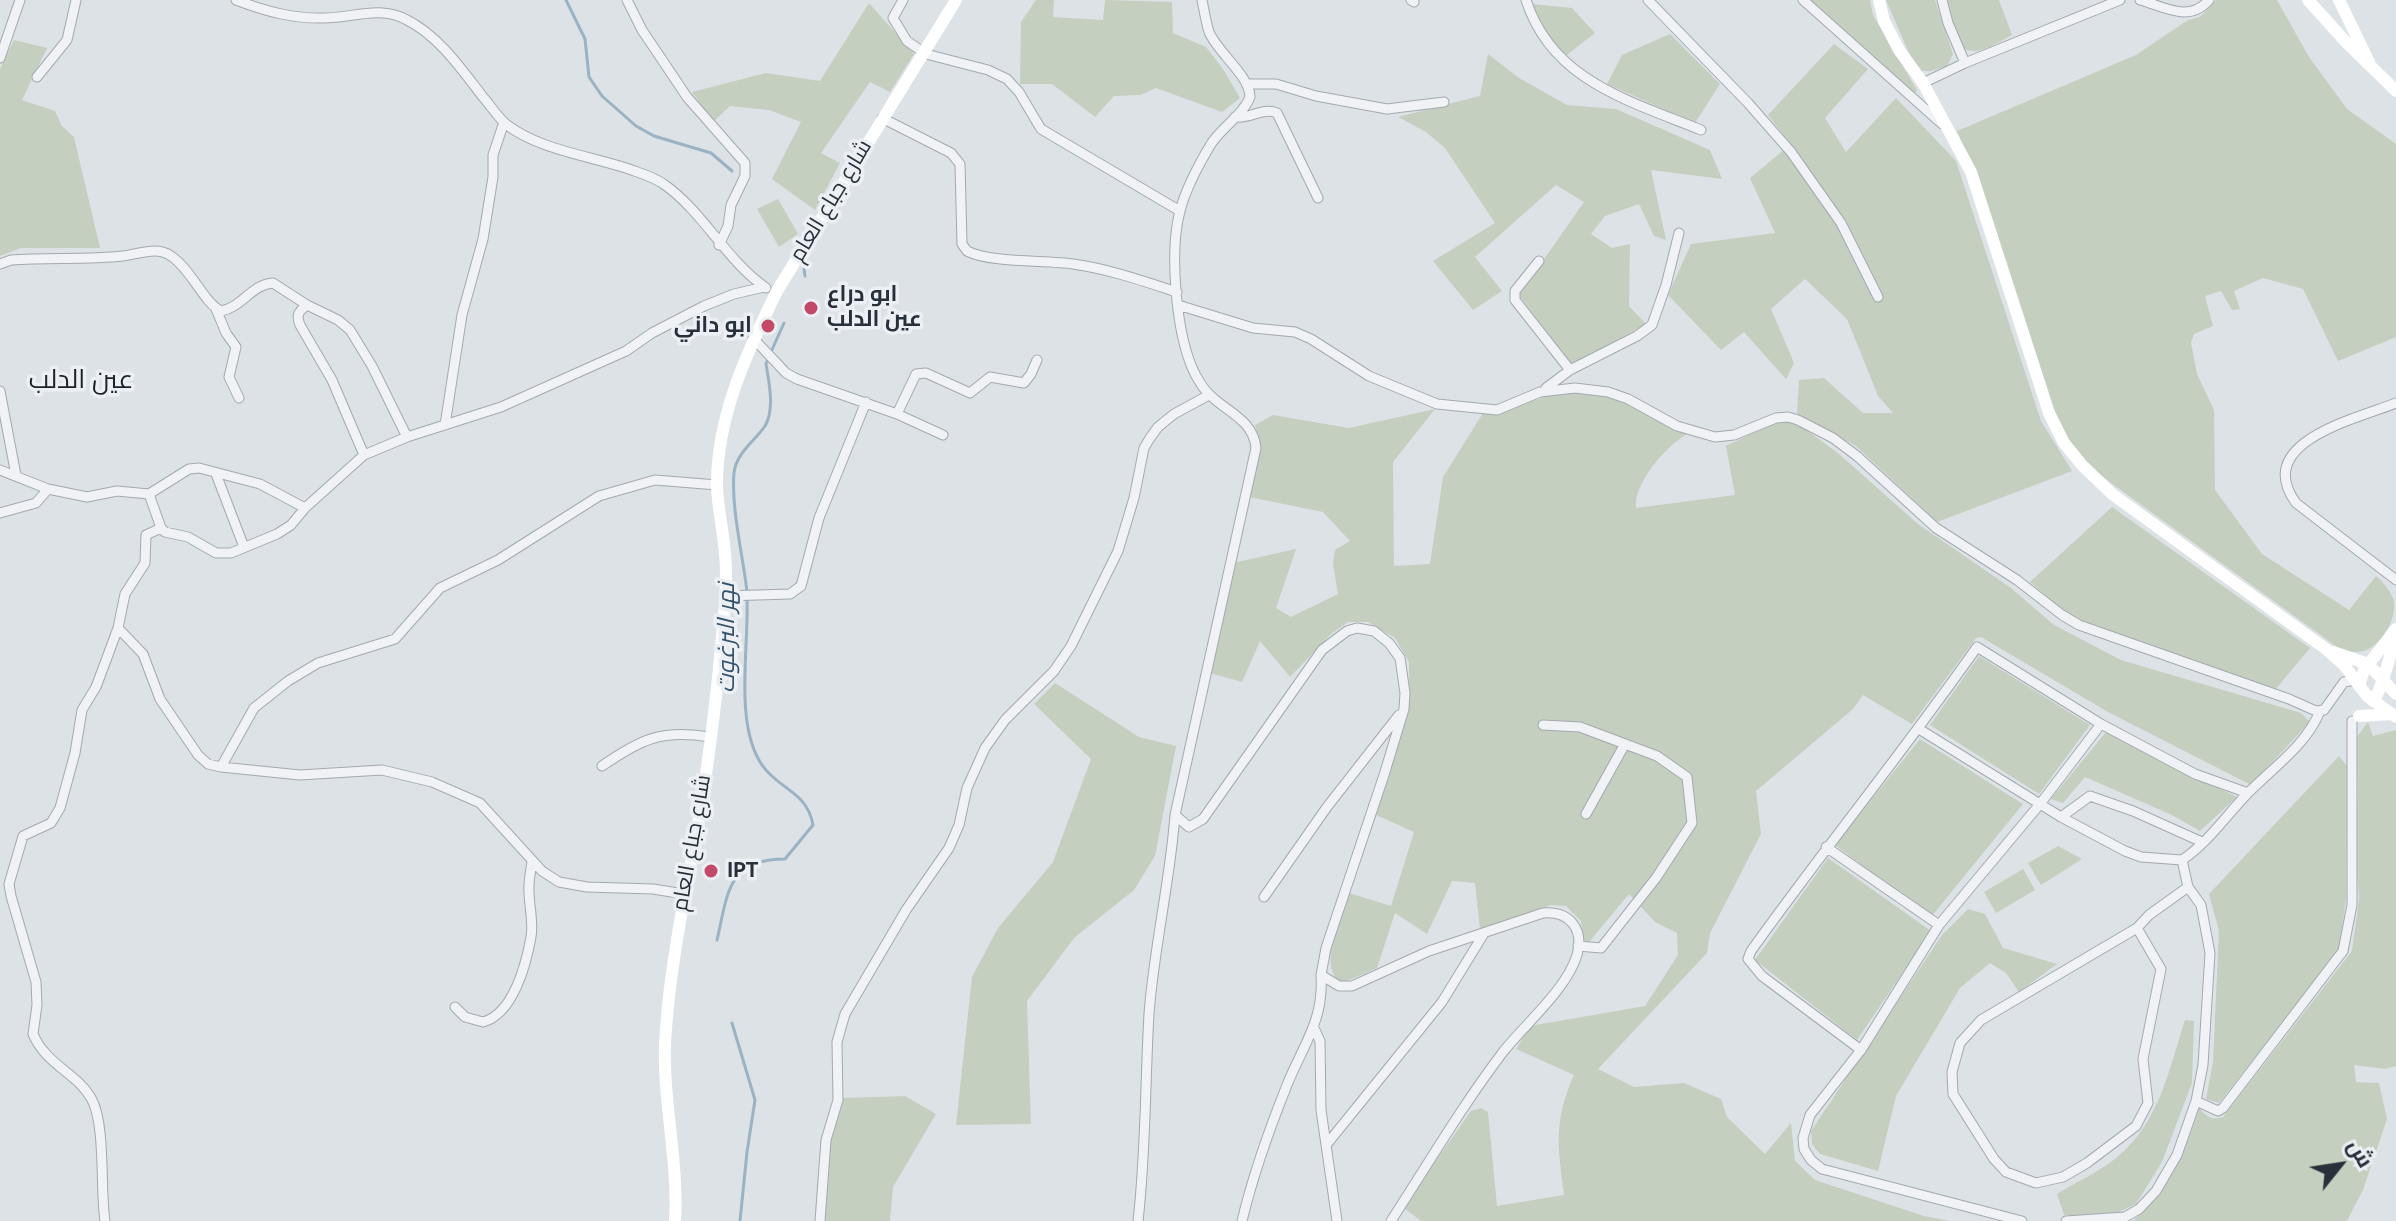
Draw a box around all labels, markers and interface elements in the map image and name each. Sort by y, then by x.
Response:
street label: شارع جباع العام [784,135,878,267]
place label: ابو دراع عين الدلب [827,282,922,334]
marker: ابو دراع عين الدلب [802,299,820,317]
place label: ابو داني [674,313,752,339]
marker: ابو داني [759,317,777,335]
district label: عين الدلب [29,365,133,397]
water label: نهر البرغوت [713,583,741,693]
street label: شارع جباع العام [667,773,717,913]
place label: IPT [727,858,758,884]
marker: IPT [702,862,720,880]
north arrow [2300,1125,2380,1205]
text: ش [2342,1134,2380,1172]

